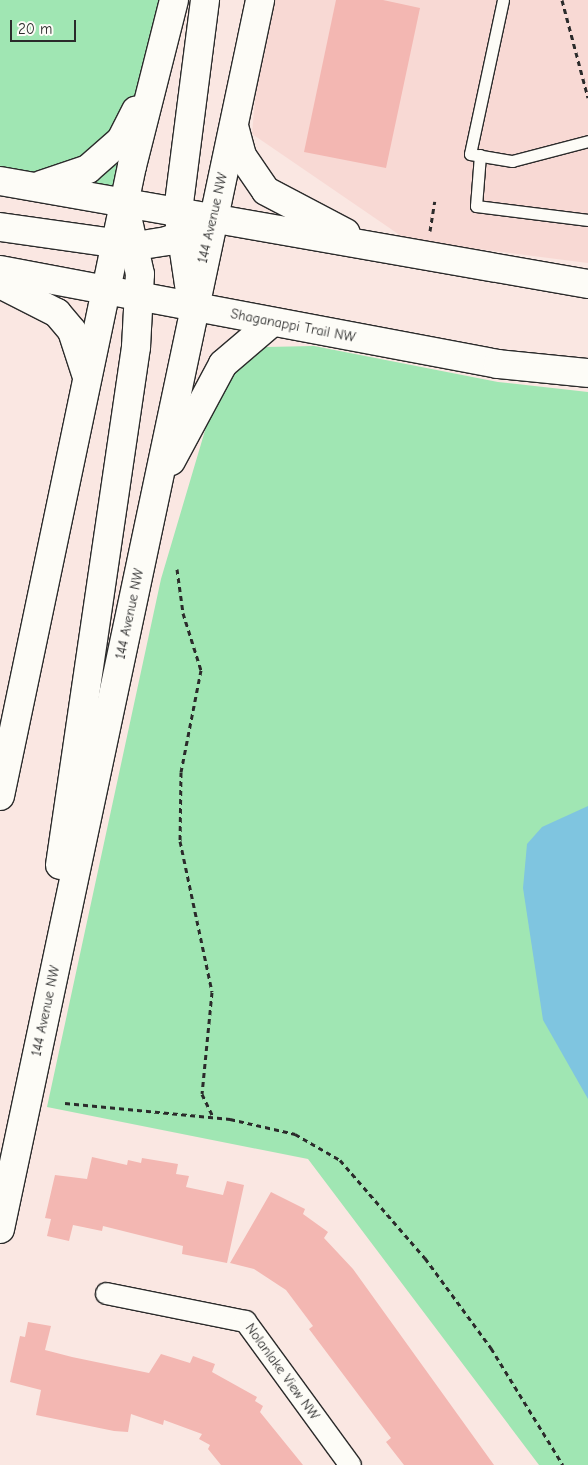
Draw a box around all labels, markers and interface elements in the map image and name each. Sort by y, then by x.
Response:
scale bar [12,10,79,42]
text: 20 m [18,20,52,38]
street label: 144 Avenue NW [194,171,232,265]
street label: Shaganappi Trail NW [229,306,357,346]
street label: 144 Avenue NW [112,567,148,661]
street label: 144 Avenue NW [28,964,64,1058]
street label: Nolanlake View NW [241,1320,323,1424]

